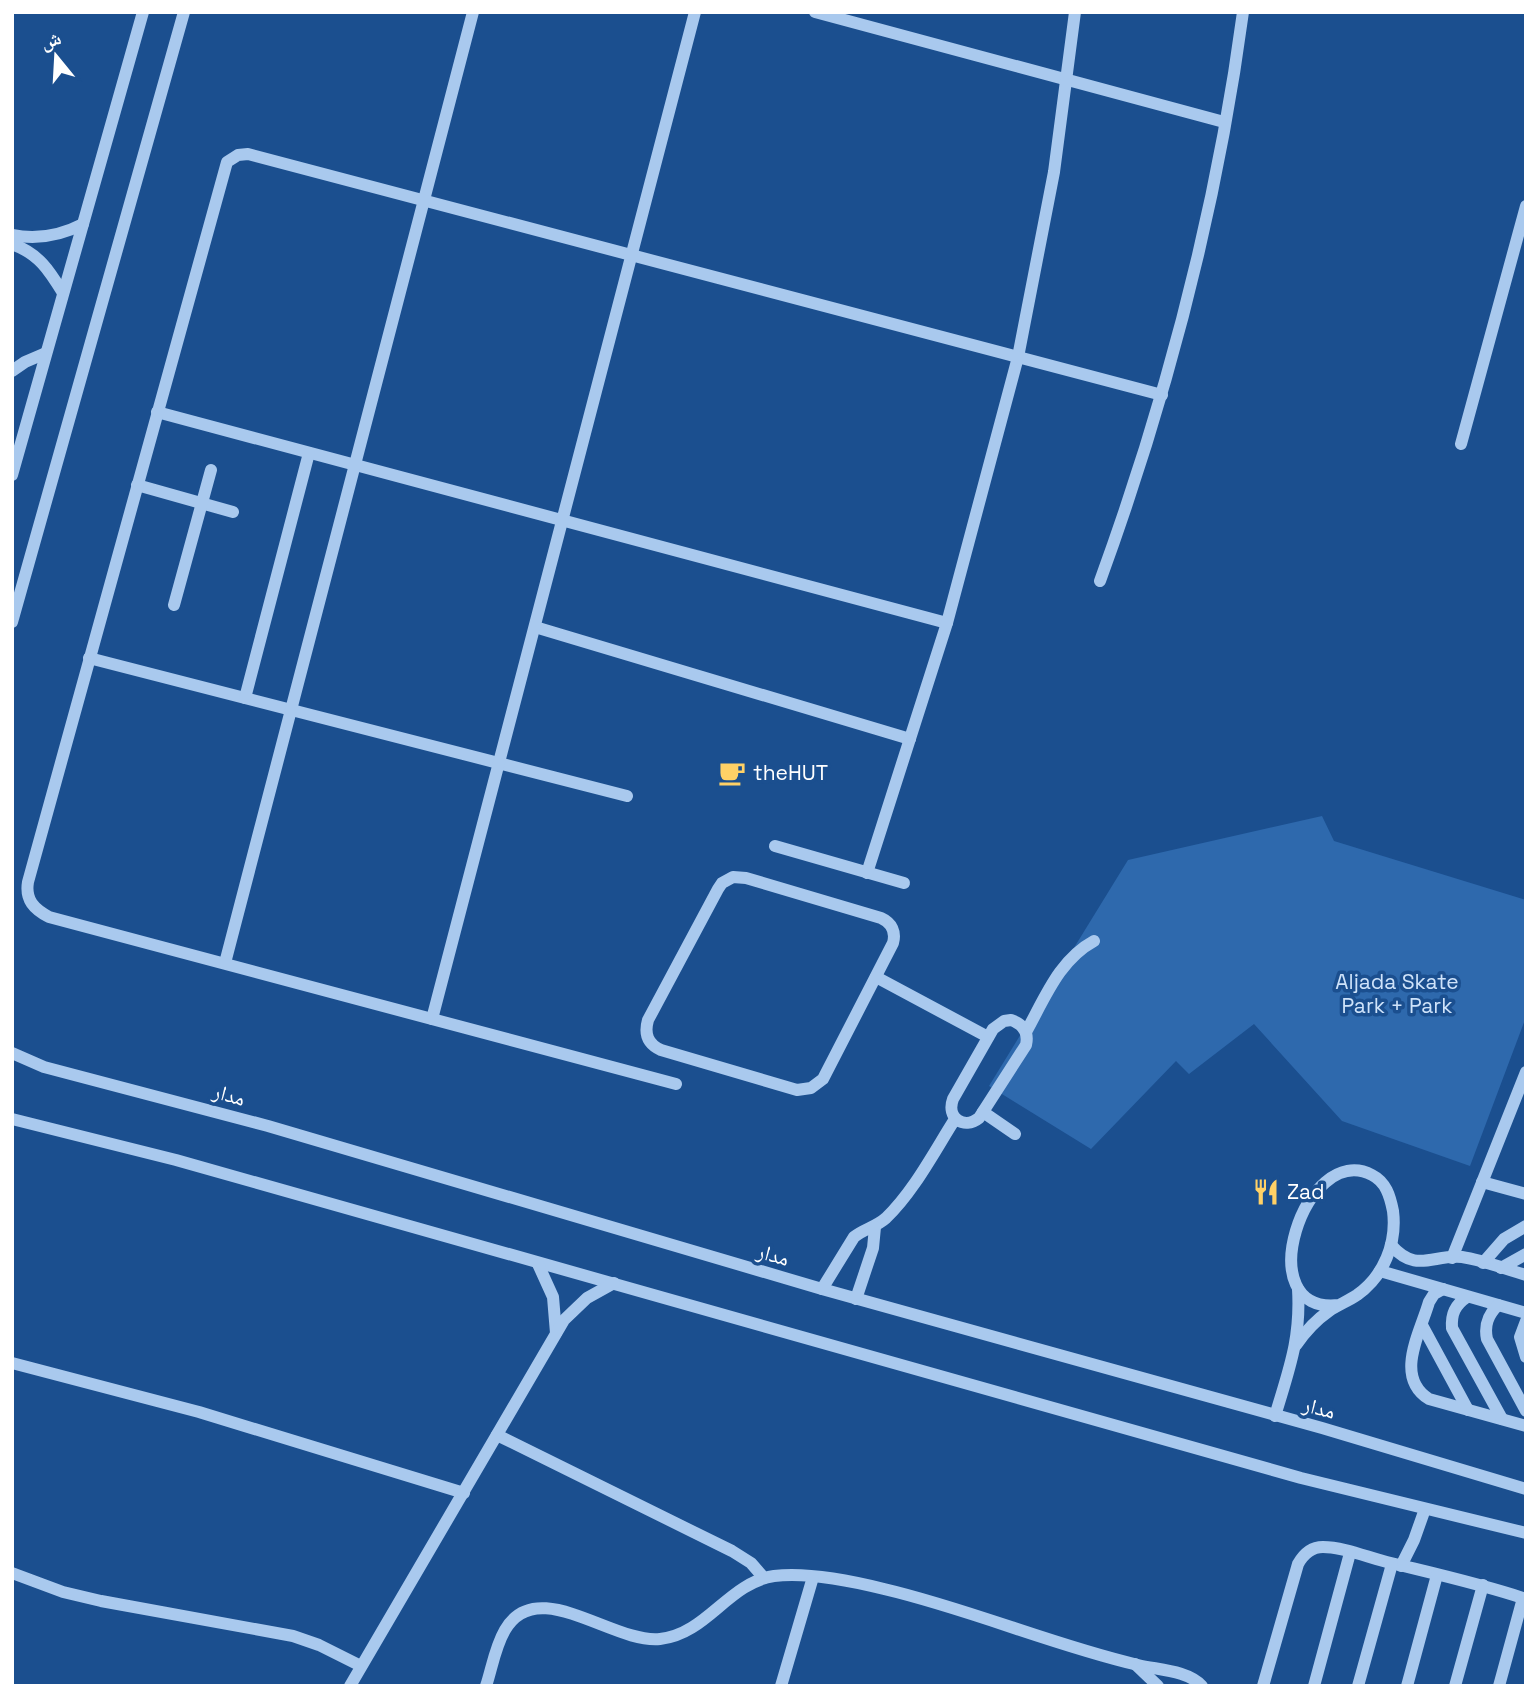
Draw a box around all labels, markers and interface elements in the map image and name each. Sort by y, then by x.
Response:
north arrow [21,21,91,91]
text: ش [37,25,64,55]
cafe icon: theHUT [717,758,747,788]
place label: theHUT [753,759,828,786]
park label: Aljada Skate Park + Park [1335,968,1459,1019]
street label: مدار [209,1077,249,1112]
restaurant icon: Zad [1251,1177,1281,1207]
place label: Zad [1287,1178,1324,1205]
street label: مدار [753,1237,793,1272]
street label: مدار [1299,1390,1338,1425]

